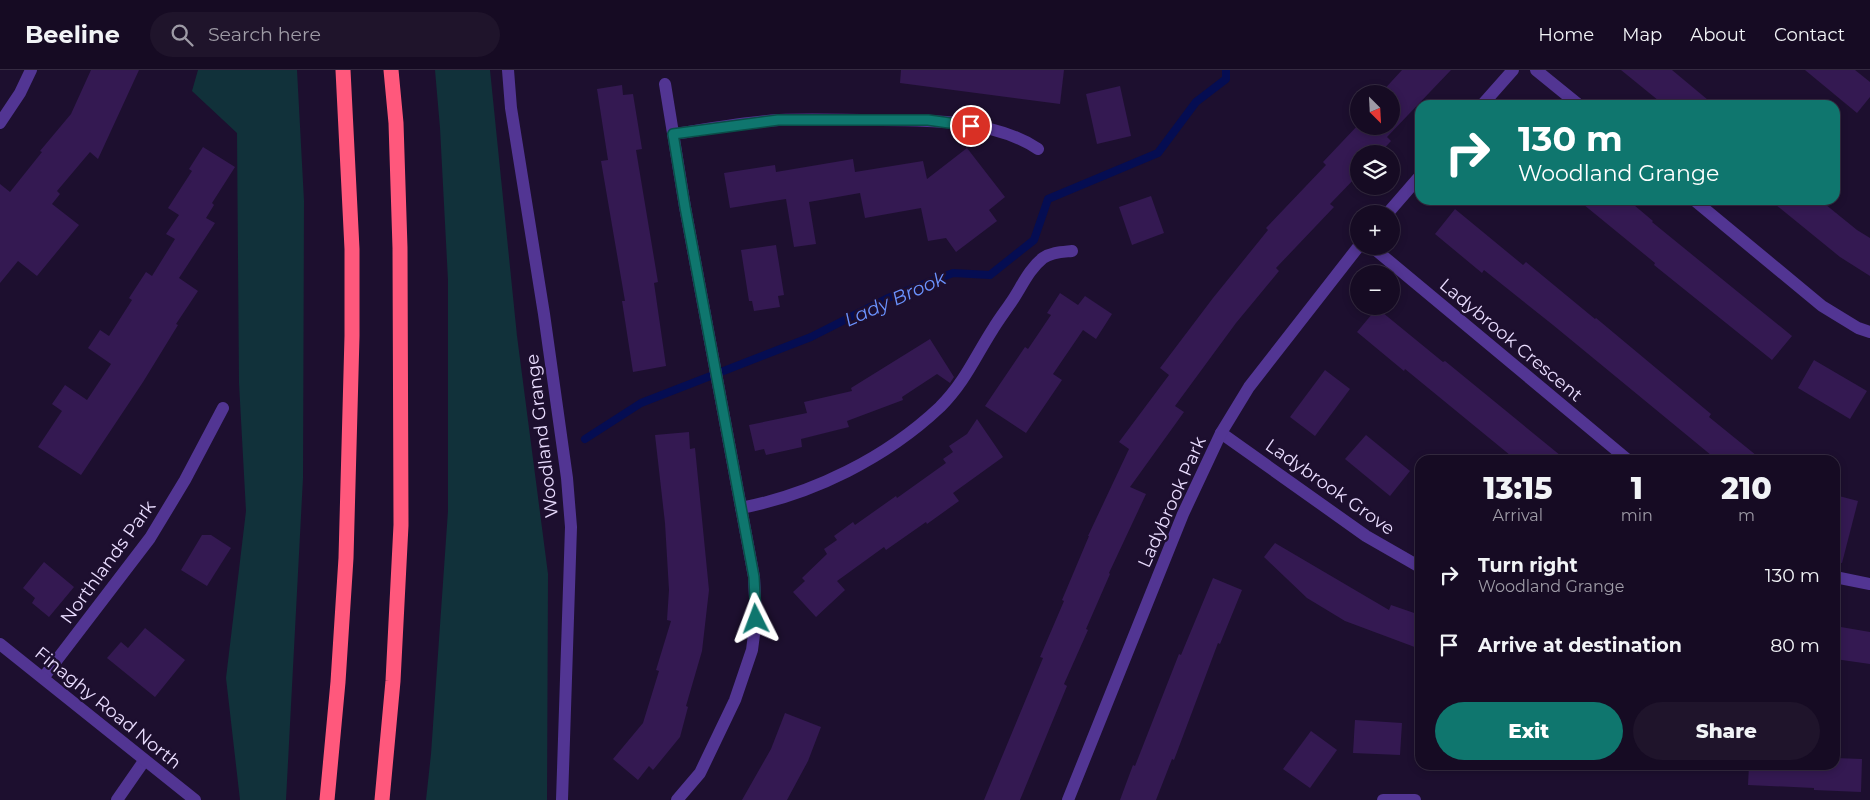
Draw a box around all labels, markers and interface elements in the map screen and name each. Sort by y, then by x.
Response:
search box [150,12,500,57]
text: Beeline [25,20,120,49]
icon: search [168,21,196,49]
text: Search here [208,23,321,46]
text: Home [1538,24,1594,46]
text: Map [1622,24,1662,46]
text: About [1690,24,1746,46]
text: Contact [1774,24,1845,46]
north arrow [1350,85,1400,135]
map controls [1350,85,1400,315]
pin [950,105,992,147]
icon: arrive [957,112,985,140]
text: 130 m [1518,117,1623,160]
icon: right [1435,120,1500,185]
button: layers [1350,145,1400,195]
text: Woodland Grange [1518,160,1719,187]
button: + [1350,205,1400,255]
button: − [1350,265,1400,315]
water label: Lady Brook [841,266,950,332]
street label: Ladybrook Crescent [1435,274,1587,406]
street label: Woodland Grange [521,353,563,519]
street label: Ladybrook Park [1133,433,1211,571]
street label: Ladybrook Grove [1261,434,1399,540]
text: 13:15 [1483,470,1552,507]
text: 1 [1631,470,1643,507]
text: 210 [1721,470,1772,507]
street label: Northlands Park [56,496,160,628]
text: Arrival [1493,506,1543,525]
text: min [1621,506,1653,525]
text: m [1738,506,1755,525]
text: Turn right [1478,554,1578,577]
icon: right [1435,561,1463,589]
text: 130 m [1765,564,1820,587]
text: Woodland Grange [1478,577,1624,596]
position arrow [729,592,781,644]
icon: arrive [1435,631,1463,659]
text: Arrive at destination [1478,634,1682,657]
text: 80 m [1770,634,1820,657]
street label: Finaghy Road North [30,642,186,774]
button: Exit [1435,702,1623,760]
button: Share [1633,702,1820,760]

